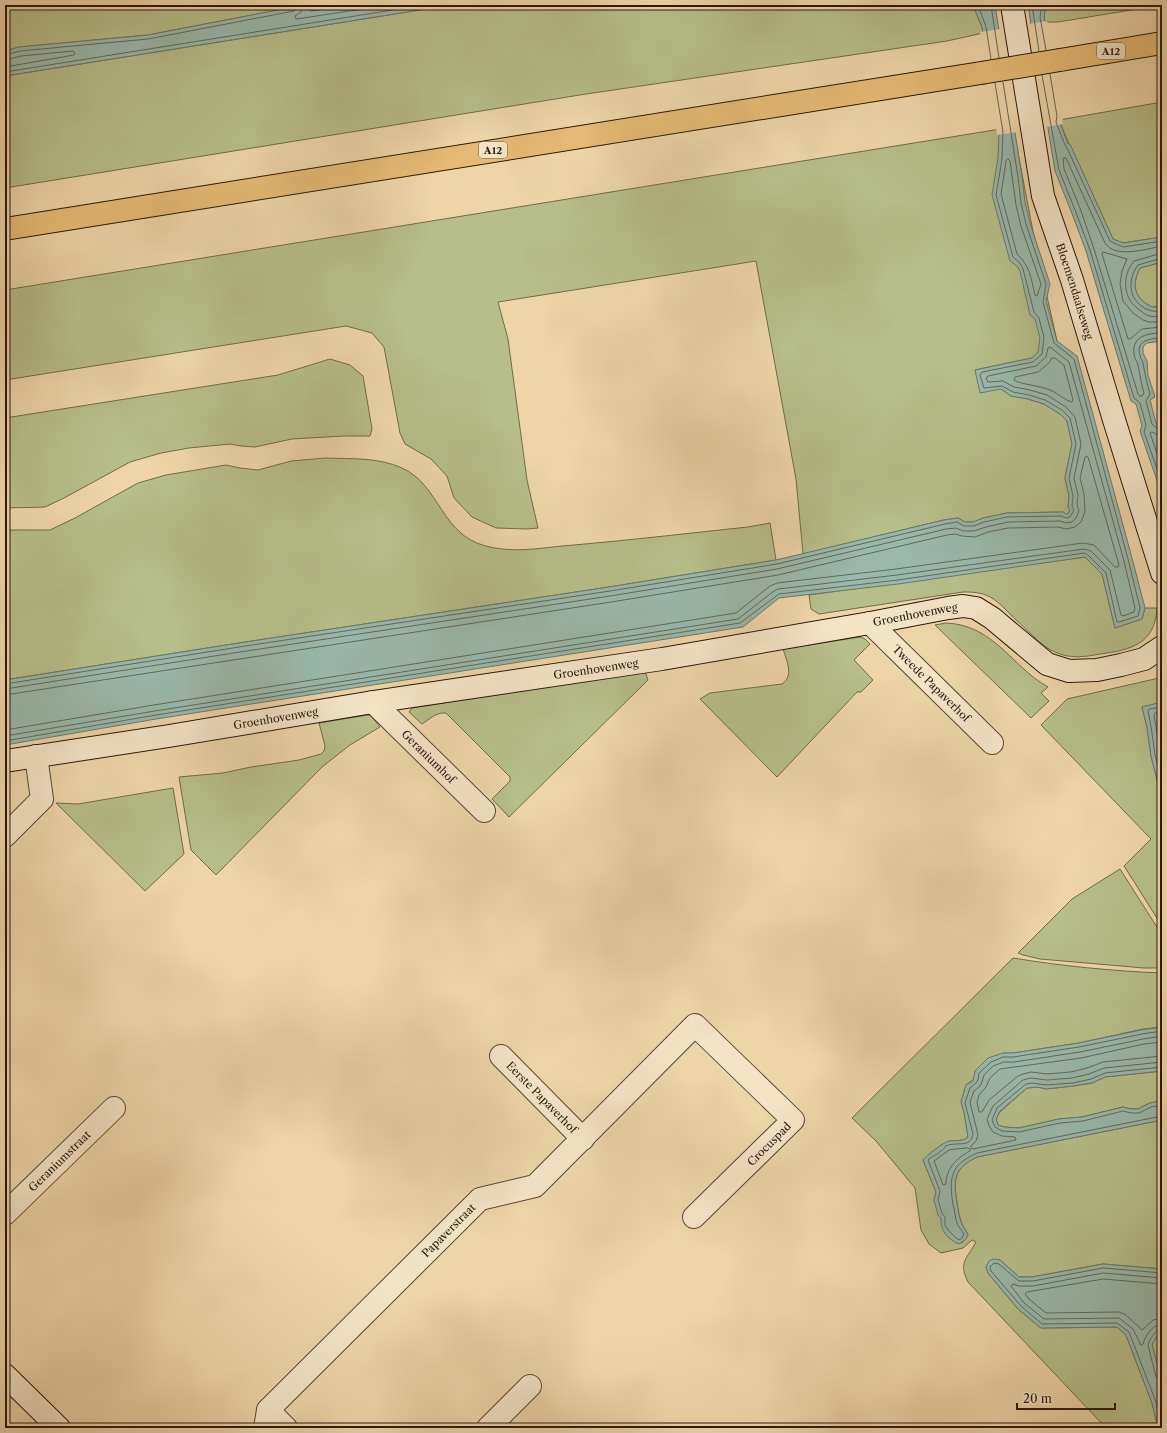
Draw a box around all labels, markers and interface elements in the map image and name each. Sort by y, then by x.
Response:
road number: A12 [1097,43,1125,59]
road number: A12 [479,142,507,158]
street label: Bloemendaalseweg [1053,241,1097,341]
street label: Groenhovenweg [872,600,958,629]
street label: Tweede Papaverhof [889,642,975,726]
street label: Groenhovenweg [552,656,639,682]
street label: Groenhovenweg [232,704,319,732]
street label: Geraniumhof [399,727,460,788]
street label: Eerste Papaverhof [503,1058,582,1138]
street label: Crocuspad [744,1119,794,1169]
street label: Geraniumstraat [25,1128,94,1194]
street label: Papaverstraat [419,1200,479,1260]
scale bar [1017,1385,1115,1411]
text: 20 m [1023,1391,1052,1406]

